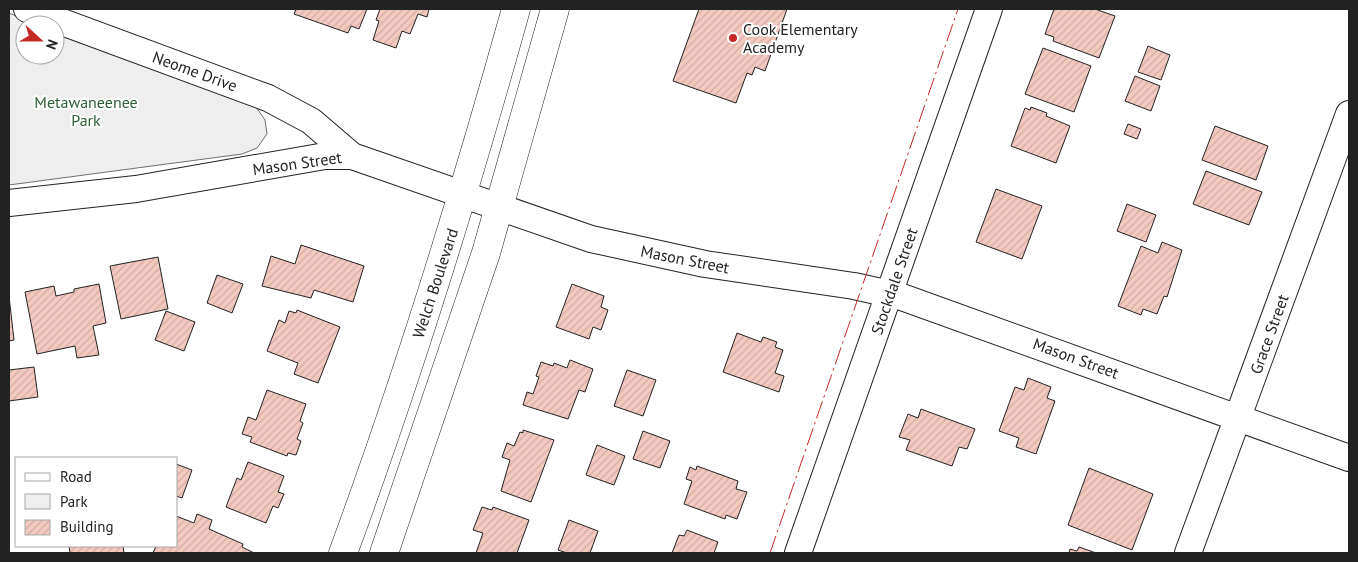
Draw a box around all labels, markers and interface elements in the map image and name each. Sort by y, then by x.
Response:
north arrow [15,15,65,65]
place label: Cook Elementary Academy [743,19,858,57]
marker: Cook Elementary Academy [727,32,739,44]
text: N [42,37,62,52]
street label: Neome Drive [150,46,240,96]
park label: Metawaneenee Park [34,92,138,130]
street label: Mason Street [251,147,343,179]
street label: Stockdale Street [866,224,922,337]
street label: Welch Boulevard [408,226,462,340]
street label: Mason Street [639,241,732,277]
street label: Grace Street [1245,291,1293,377]
street label: Mason Street [1030,333,1122,383]
legend [15,457,178,547]
text: Road [60,467,92,486]
text: Park [60,492,88,511]
text: Building [60,517,114,536]

